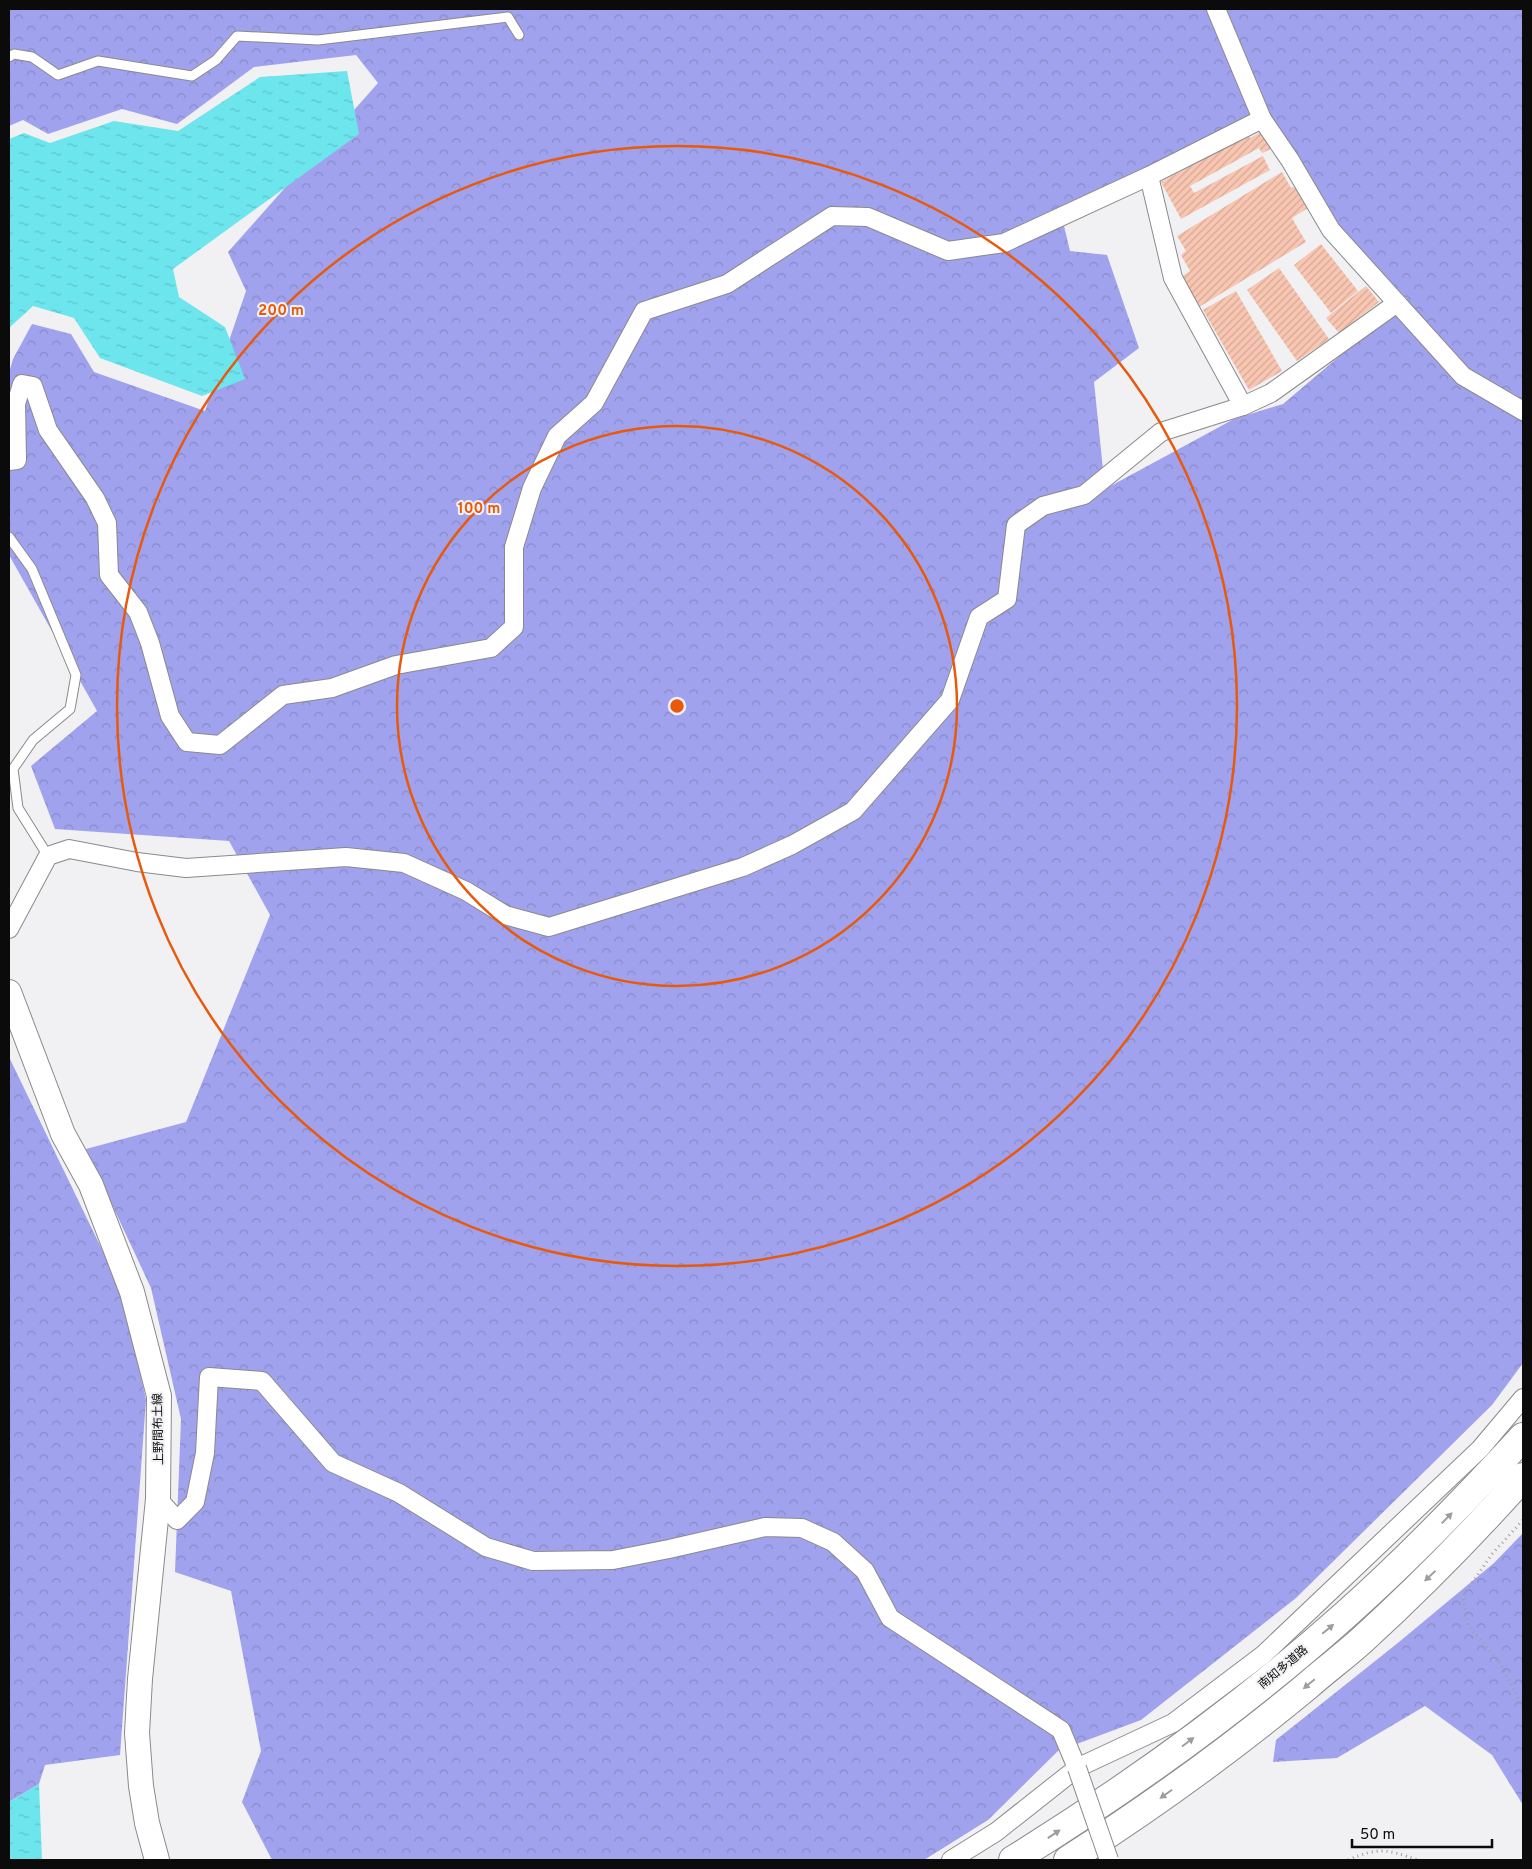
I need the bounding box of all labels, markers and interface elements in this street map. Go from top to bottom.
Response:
text: 200 m [258,302,304,321]
text: 100 m [458,500,500,519]
centre of rings [668,697,686,715]
street label: 上野間布土線 [150,1393,168,1465]
one-way arrow [1441,1512,1453,1524]
one-way arrow [1424,1570,1436,1582]
one-way arrow [1322,1624,1335,1635]
street label: 南知多道路 [1256,1642,1312,1693]
one-way arrow [1302,1679,1315,1690]
one-way arrow [1181,1737,1195,1747]
one-way arrow [1159,1789,1173,1799]
scale bar [1352,1816,1492,1848]
text: 50 m [1360,1826,1395,1845]
one-way arrow [1047,1829,1061,1839]

